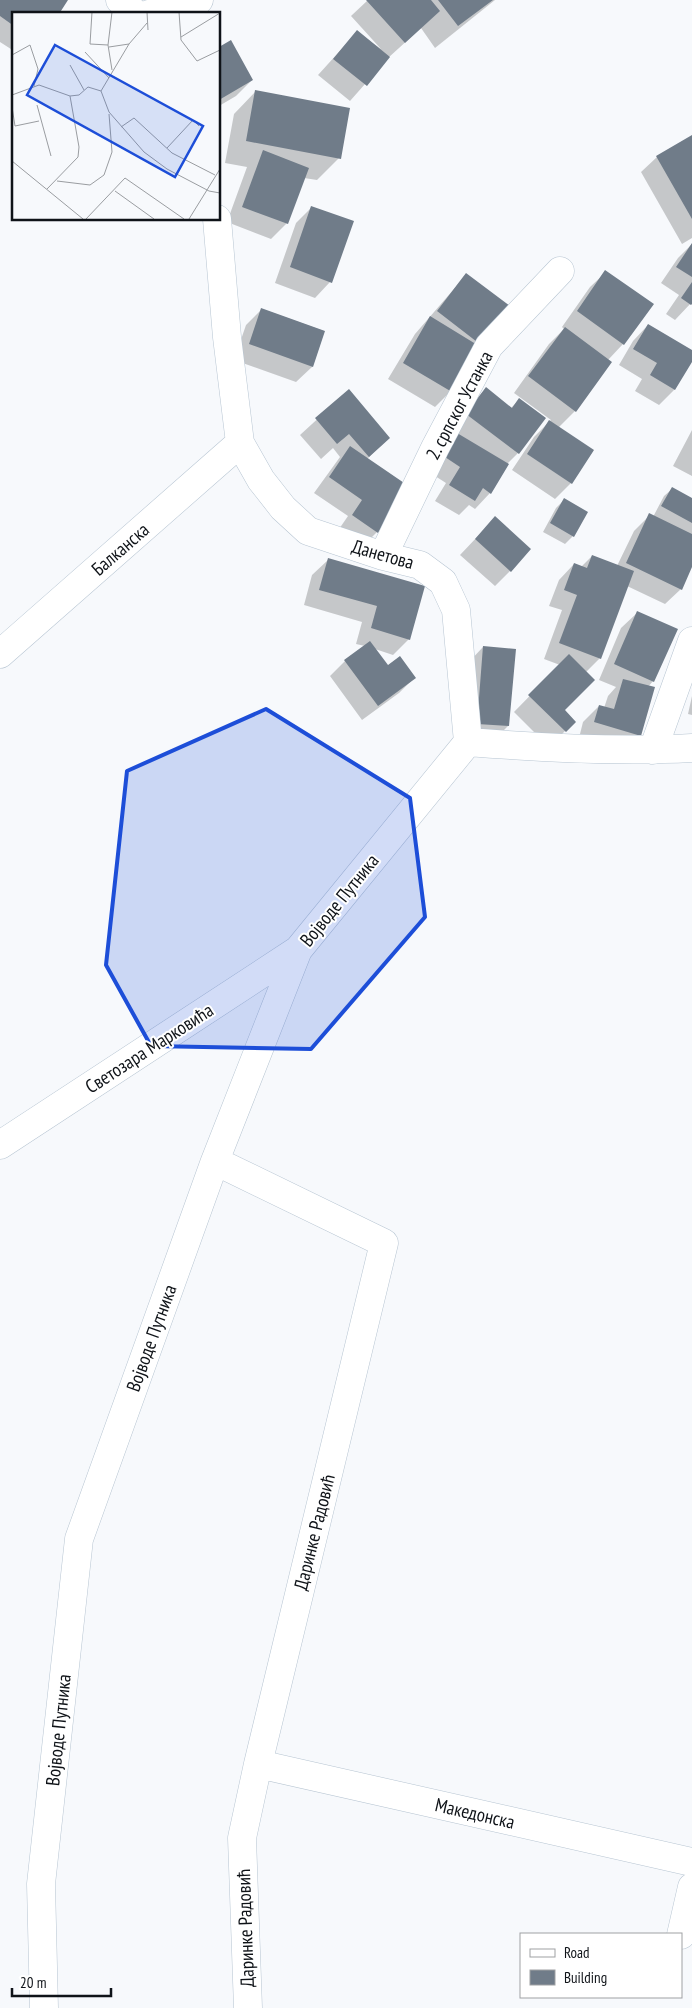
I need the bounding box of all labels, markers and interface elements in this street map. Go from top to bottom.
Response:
inset map [12,12,220,220]
street label: 2. српског Устанка [420,346,498,464]
street label: Балканска [86,517,154,581]
street label: Данетова [349,534,417,574]
street label: Војводе Путника [294,849,384,951]
street label: Светозара Марковића [80,998,218,1098]
street label: Војводе Путника [121,1281,181,1395]
street label: Даринке Радовић [288,1472,340,1592]
street label: Војводе Путника [40,1673,76,1787]
street label: Македонска [433,1792,517,1834]
street label: Даринке Радовић [231,1868,259,1988]
legend [520,1933,682,1998]
text: Road [564,1943,590,1962]
scale bar [12,1966,111,1998]
text: Building [564,1968,607,1987]
text: 20 m [20,1973,46,1992]

